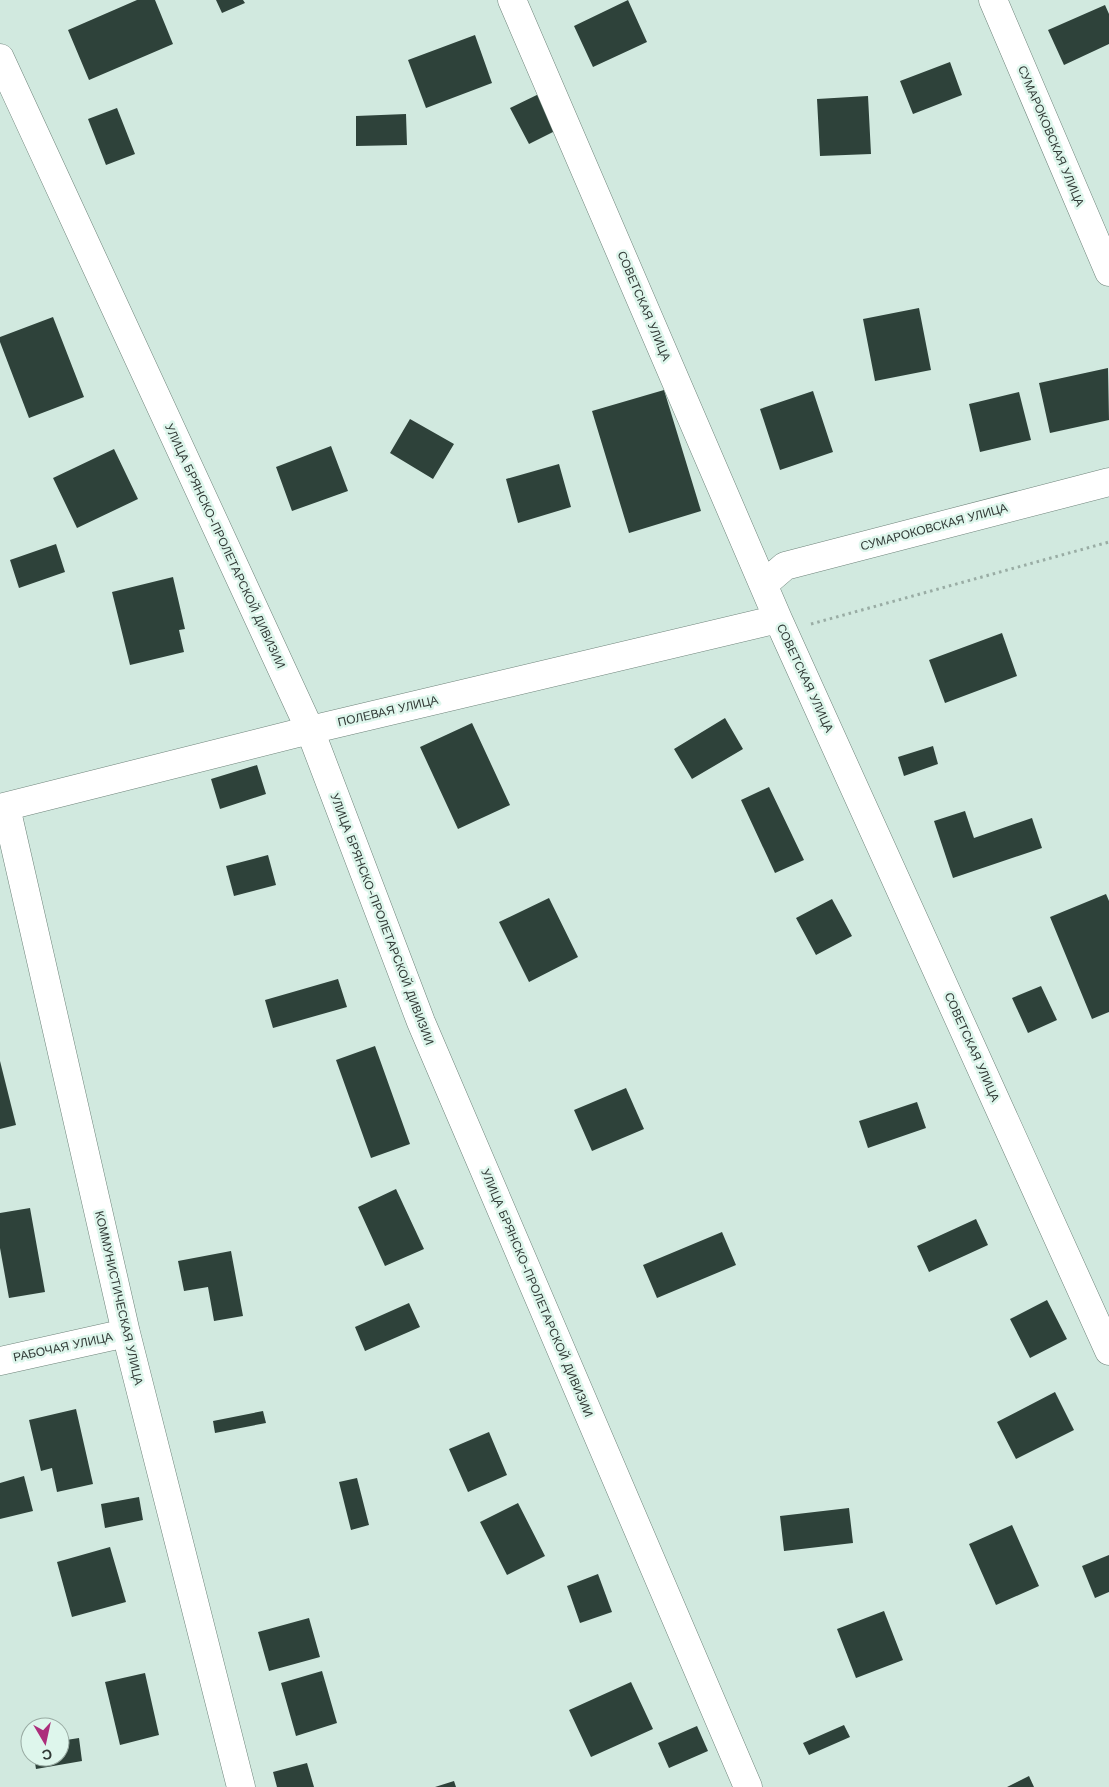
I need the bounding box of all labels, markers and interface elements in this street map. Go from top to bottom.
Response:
street label: СУМАРОКОВСКАЯ УЛИЦА [1015,63,1087,209]
street label: СОВЕТСКАЯ УЛИЦА [614,249,674,363]
street label: УЛИЦА БРЯНСКО-ПРОЛЕТАРСКОЙ ДИВИЗИИ [162,421,289,671]
street label: СУМАРОКОВСКАЯ УЛИЦА [859,501,1009,553]
street label: СОВЕТСКАЯ УЛИЦА [774,622,836,734]
street label: ПОЛЕВАЯ УЛИЦА [336,693,440,729]
street label: УЛИЦА БРЯНСКО-ПРОЛЕТАРСКОЙ ДИВИЗИИ [327,791,438,1047]
street label: СОВЕТСКАЯ УЛИЦА [942,990,1002,1104]
street label: УЛИЦА БРЯНСКО-ПРОЛЕТАРСКОЙ ДИВИЗИИ [478,1166,597,1419]
street label: КОММУНИСТИЧЕСКАЯ УЛИЦА [92,1210,146,1386]
street label: РАБОЧАЯ УЛИЦА [12,1330,114,1364]
north arrow [20,1717,70,1767]
text: С [41,1746,53,1764]

